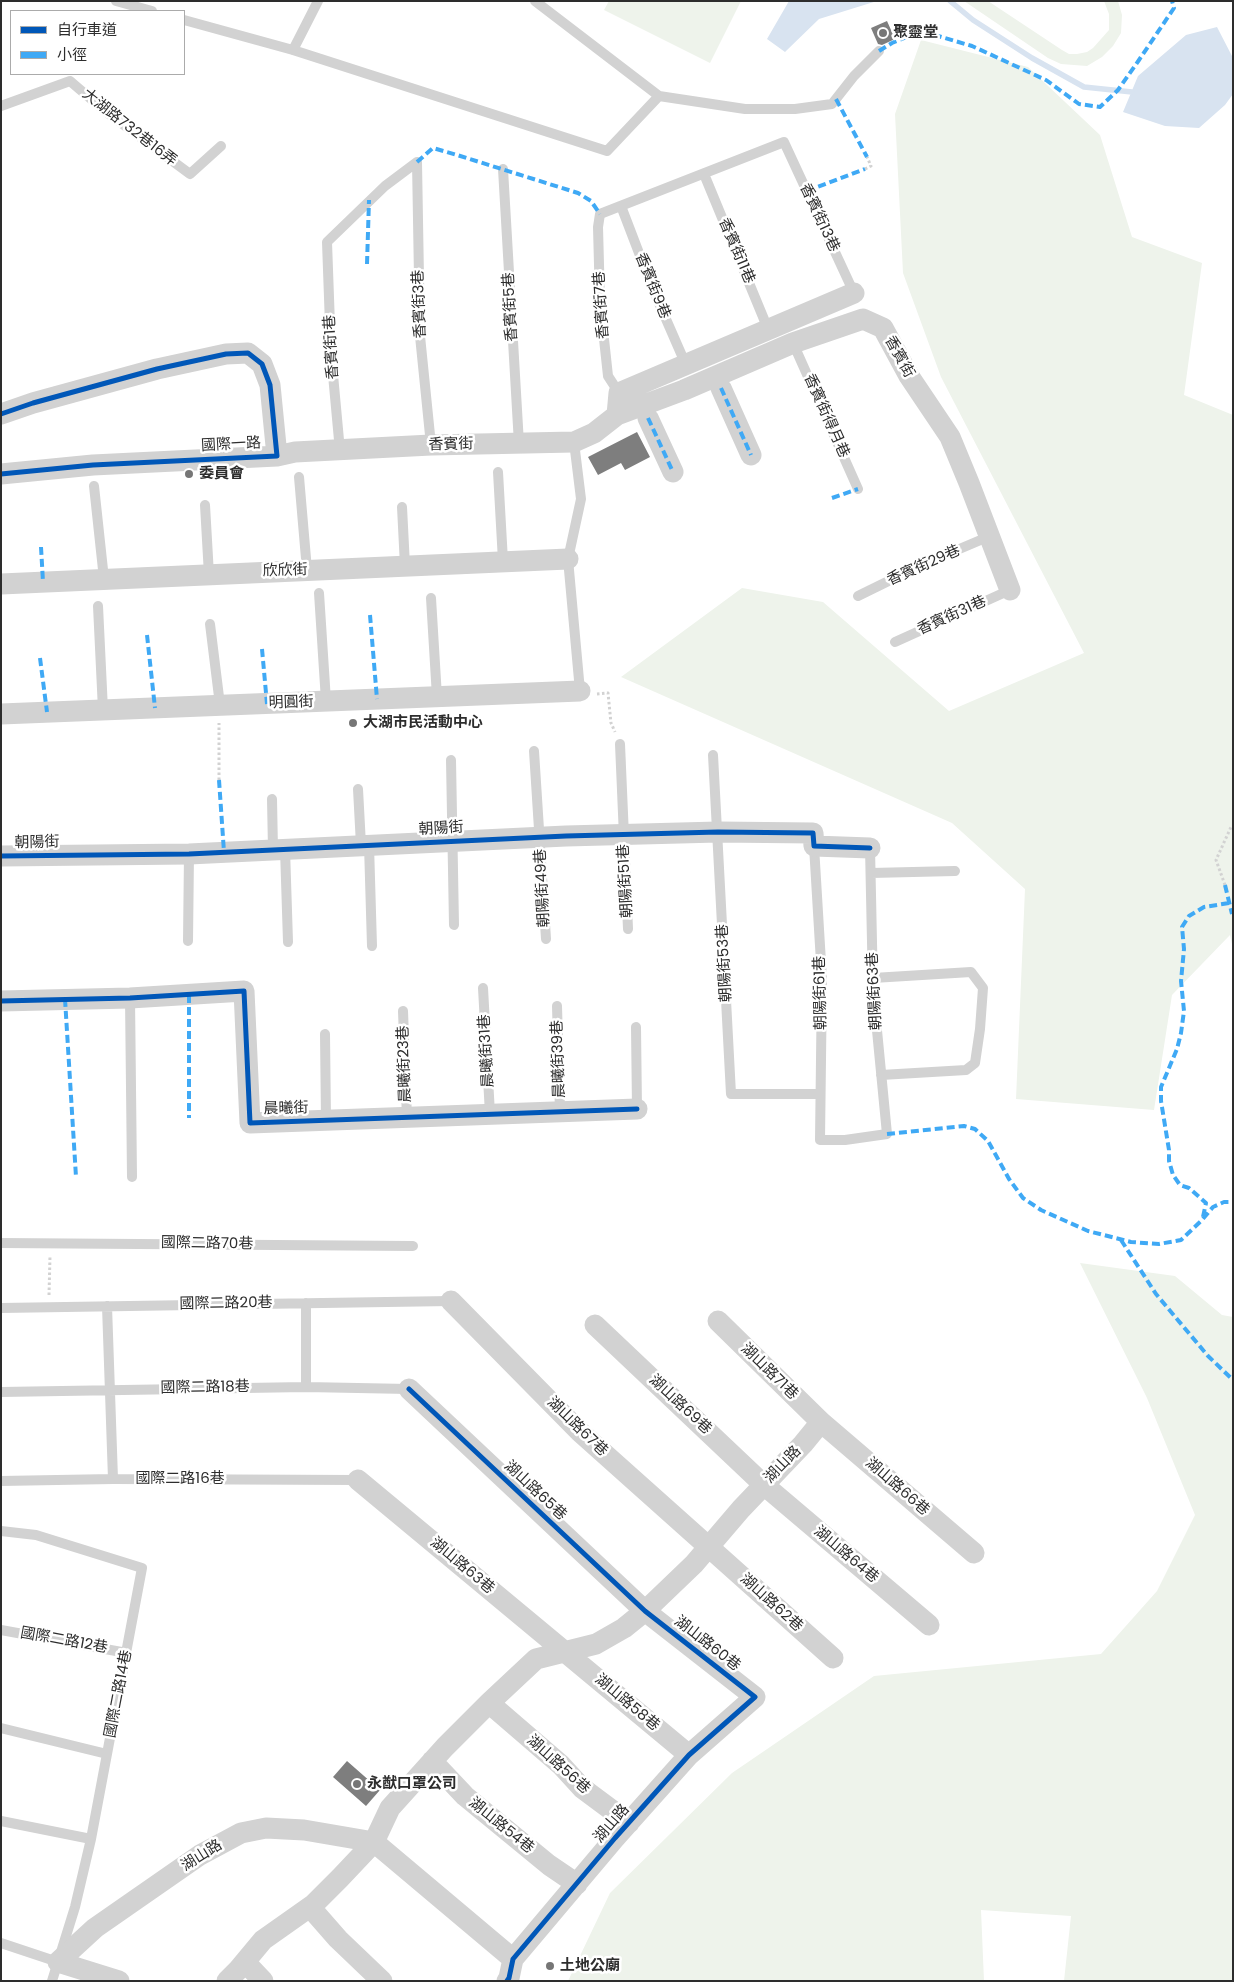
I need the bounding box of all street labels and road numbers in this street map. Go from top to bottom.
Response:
street label: 大湖路732巷16弄 [78,86,180,170]
street label: 香賓街13巷 [795,181,843,255]
street label: 香賓街11巷 [714,215,758,287]
street label: 香賓街9巷 [631,250,673,322]
street label: 香賓街3巷 [410,269,430,339]
street label: 香賓街7巷 [591,270,613,340]
street label: 香賓街5巷 [500,272,522,342]
street label: 香賓街1巷 [321,314,343,380]
street label: 香賓街 [880,333,918,381]
street label: 香賓街得月巷 [799,371,853,461]
street label: 國際一路 [201,434,261,456]
street label: 香賓街 [428,436,474,454]
street label: 香賓街29巷 [885,542,963,590]
street label: 欣欣街 [262,561,308,581]
street label: 香賓街31巷 [915,593,989,639]
street label: 明圓街 [268,693,314,713]
street label: 朝陽街 [418,819,464,839]
street label: 朝陽街 [14,834,60,852]
street label: 朝陽街51巷 [615,843,637,919]
street label: 朝陽街49巷 [532,848,554,928]
street label: 朝陽街53巷 [714,923,736,1003]
street label: 朝陽街63巷 [864,951,886,1031]
street label: 朝陽街61巷 [811,956,831,1030]
street label: 晨曦街31巷 [476,1014,498,1088]
street label: 晨曦街39巷 [549,1020,569,1098]
street label: 晨曦街23巷 [395,1025,415,1103]
street label: 晨曦街 [263,1100,309,1118]
street label: 國際二路70巷 [161,1234,253,1254]
street label: 國際二路20巷 [179,1294,273,1314]
street label: 湖山路71巷 [736,1340,802,1404]
street label: 湖山路69巷 [645,1371,715,1439]
street label: 國際二路18巷 [160,1378,250,1398]
street label: 湖山路67巷 [543,1394,611,1460]
street label: 湖山路 [761,1443,805,1487]
street label: 湖山路66巷 [861,1454,933,1520]
street label: 湖山路65巷 [500,1457,570,1525]
street label: 國際二路16巷 [135,1470,225,1488]
street label: 湖山路64巷 [810,1523,882,1587]
street label: 湖山路63巷 [426,1534,498,1598]
street label: 湖山路62巷 [736,1570,806,1636]
street label: 湖山路60巷 [670,1613,744,1675]
street label: 國際二路12巷 [19,1624,109,1658]
street label: 國際二路14巷 [102,1648,136,1740]
street label: 湖山路58巷 [591,1671,663,1735]
street label: 湖山路56巷 [523,1732,593,1798]
street label: 湖山路54巷 [465,1794,537,1858]
street label: 湖山路 [590,1801,634,1847]
street label: 湖山路 [178,1836,226,1876]

